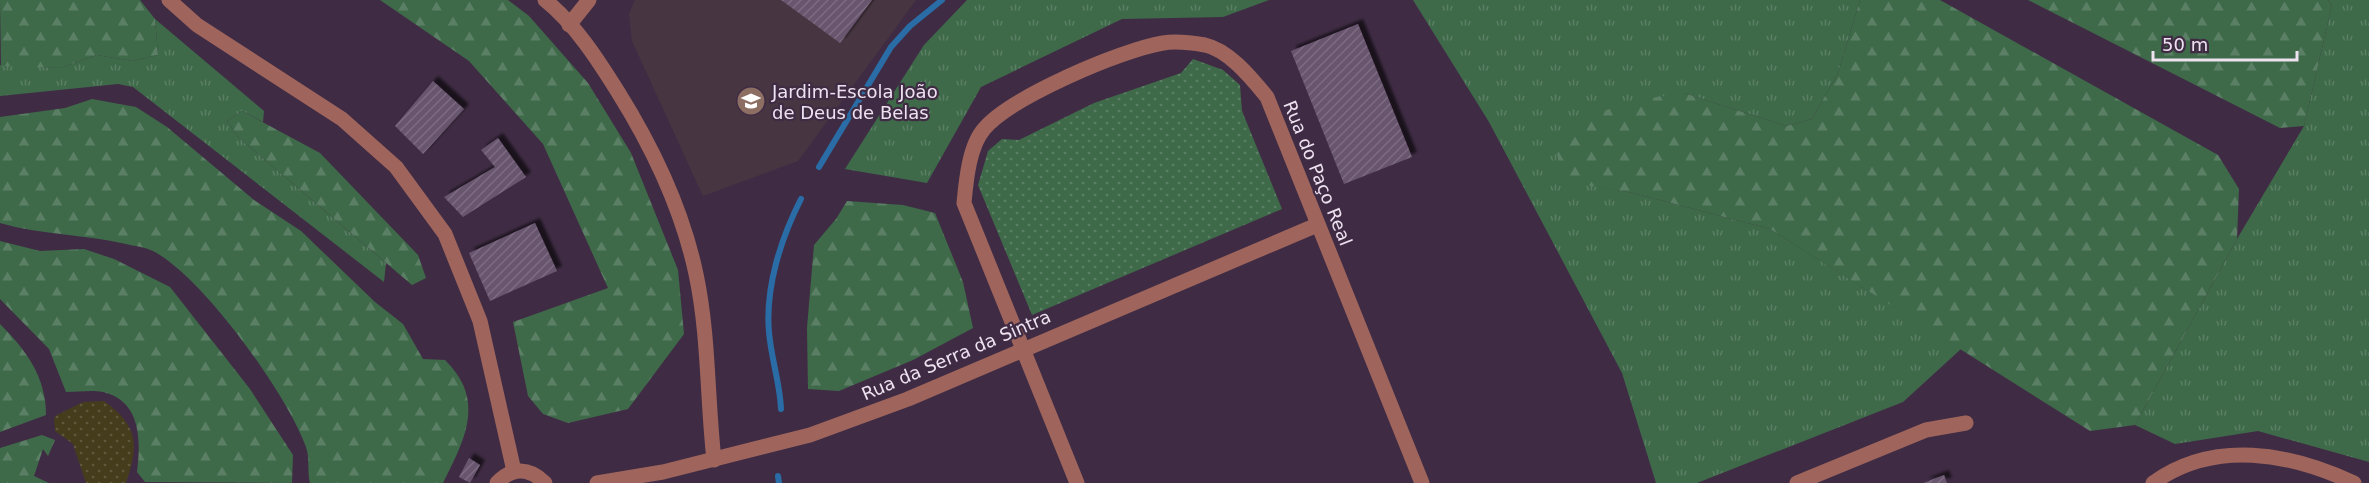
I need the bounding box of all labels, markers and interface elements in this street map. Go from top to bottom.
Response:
scale bar [2153,24,2297,62]
text: 50 m [2162,34,2208,55]
place label: Jardim-Escola João de Deus de Belas [771,81,938,123]
school or university icon: Jardim-Escola João de Deus de Belas [735,85,767,117]
street label: Rua do Paço Real [1279,97,1357,249]
street label: Rua da Serra da Sintra [858,306,1054,404]

